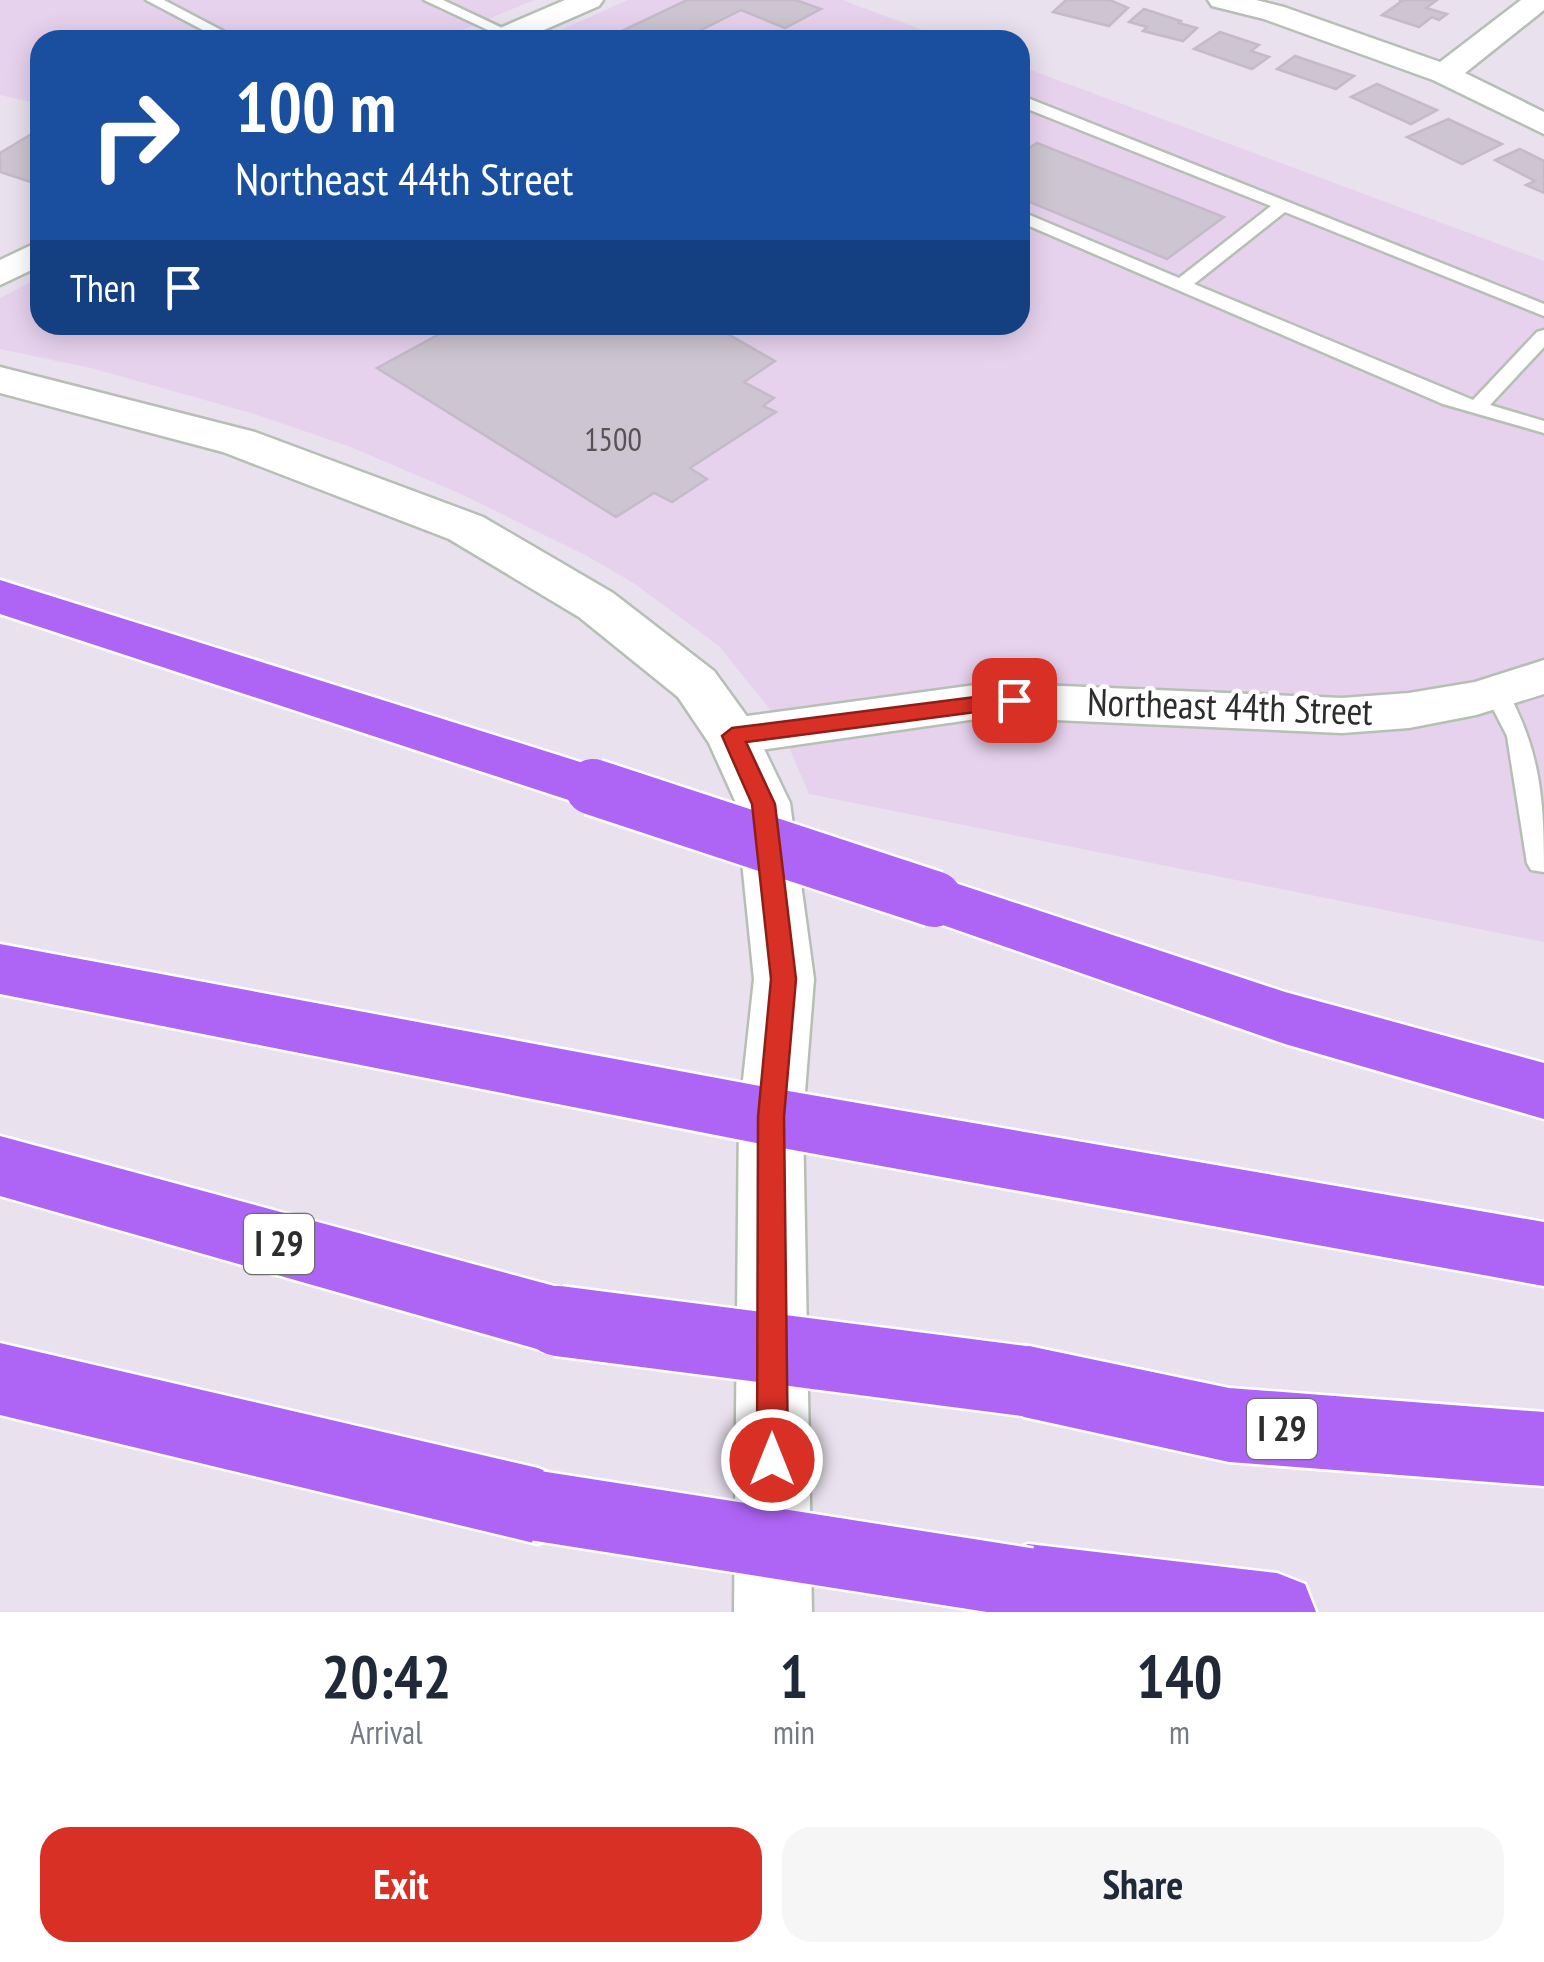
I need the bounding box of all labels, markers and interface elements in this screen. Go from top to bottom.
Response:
text: 100 m [235,61,396,151]
icon: right [70,70,200,200]
text: Northeast 44th Street [235,149,573,207]
icon: arrive [156,260,211,315]
text: Then [70,263,136,312]
house number: 1500 [584,418,642,460]
pin [972,658,1057,743]
icon: arrive [987,673,1042,728]
street label: Northeast 44th Street [1086,676,1374,735]
road number: I 29 [244,1214,314,1274]
road number: I 29 [1247,1399,1317,1459]
position arrow [720,1408,824,1512]
text: 20:42 [322,1637,451,1715]
text: 1 [780,1637,808,1715]
text: 140 [1136,1637,1222,1715]
text: Arrival [350,1711,423,1753]
text: min [773,1711,815,1753]
text: m [1169,1711,1190,1753]
button: Exit [40,1827,762,1942]
button: Share [782,1827,1504,1942]

